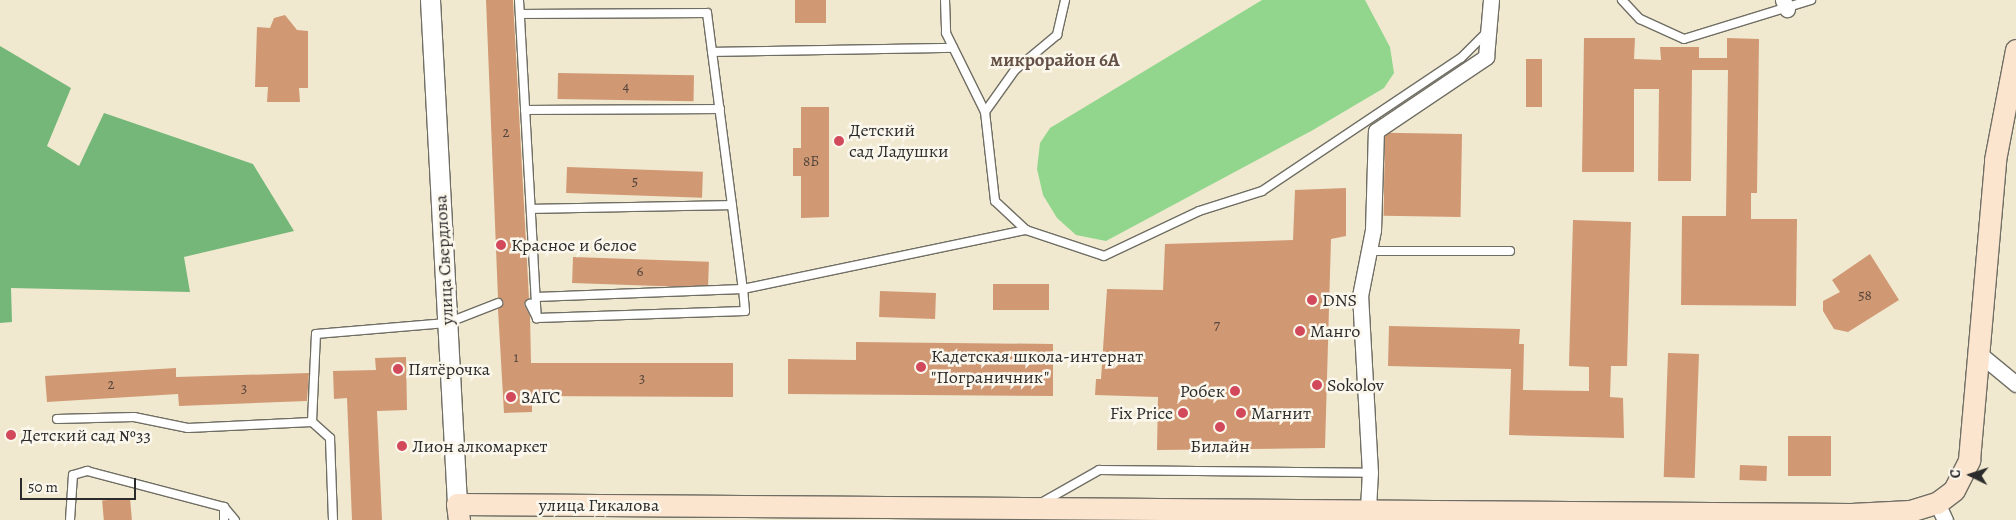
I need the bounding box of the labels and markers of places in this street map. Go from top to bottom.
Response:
place label: Детский сад Ладушки [849,120,949,162]
marker: Детский сад Ладушки [833,135,845,147]
place label: Красное и белое [511,234,637,256]
marker: Красное и белое [495,239,507,251]
place label: DNS [1322,289,1357,311]
marker: DNS [1306,294,1318,306]
place label: Манго [1310,320,1360,342]
marker: Манго [1294,325,1306,337]
place label: Кадетская школа-интернат "Пограничник" [931,346,1143,388]
place label: Пятёрочка [408,358,490,380]
marker: Кадетская школа-интернат "Пограничник" [915,361,927,373]
marker: Пятёрочка [392,363,404,375]
place label: Sokolov [1327,374,1384,396]
marker: Sokolov [1311,379,1323,391]
place label: Робек [1180,380,1225,402]
marker: Робек [1229,385,1241,397]
place label: ЗАГС [521,386,561,408]
marker: ЗАГС [505,391,517,403]
place label: Fix Price [1110,402,1173,424]
place label: Магнит [1251,402,1311,424]
marker: Fix Price [1177,407,1189,419]
marker: Магнит [1235,407,1247,419]
marker: Билайн [1214,421,1226,433]
place label: Детский сад №33 [21,424,151,446]
marker: Детский сад №33 [5,429,17,441]
place label: Лион алкомаркет [412,435,548,457]
place label: Билайн [1190,435,1250,457]
marker: Лион алкомаркет [396,440,408,452]

